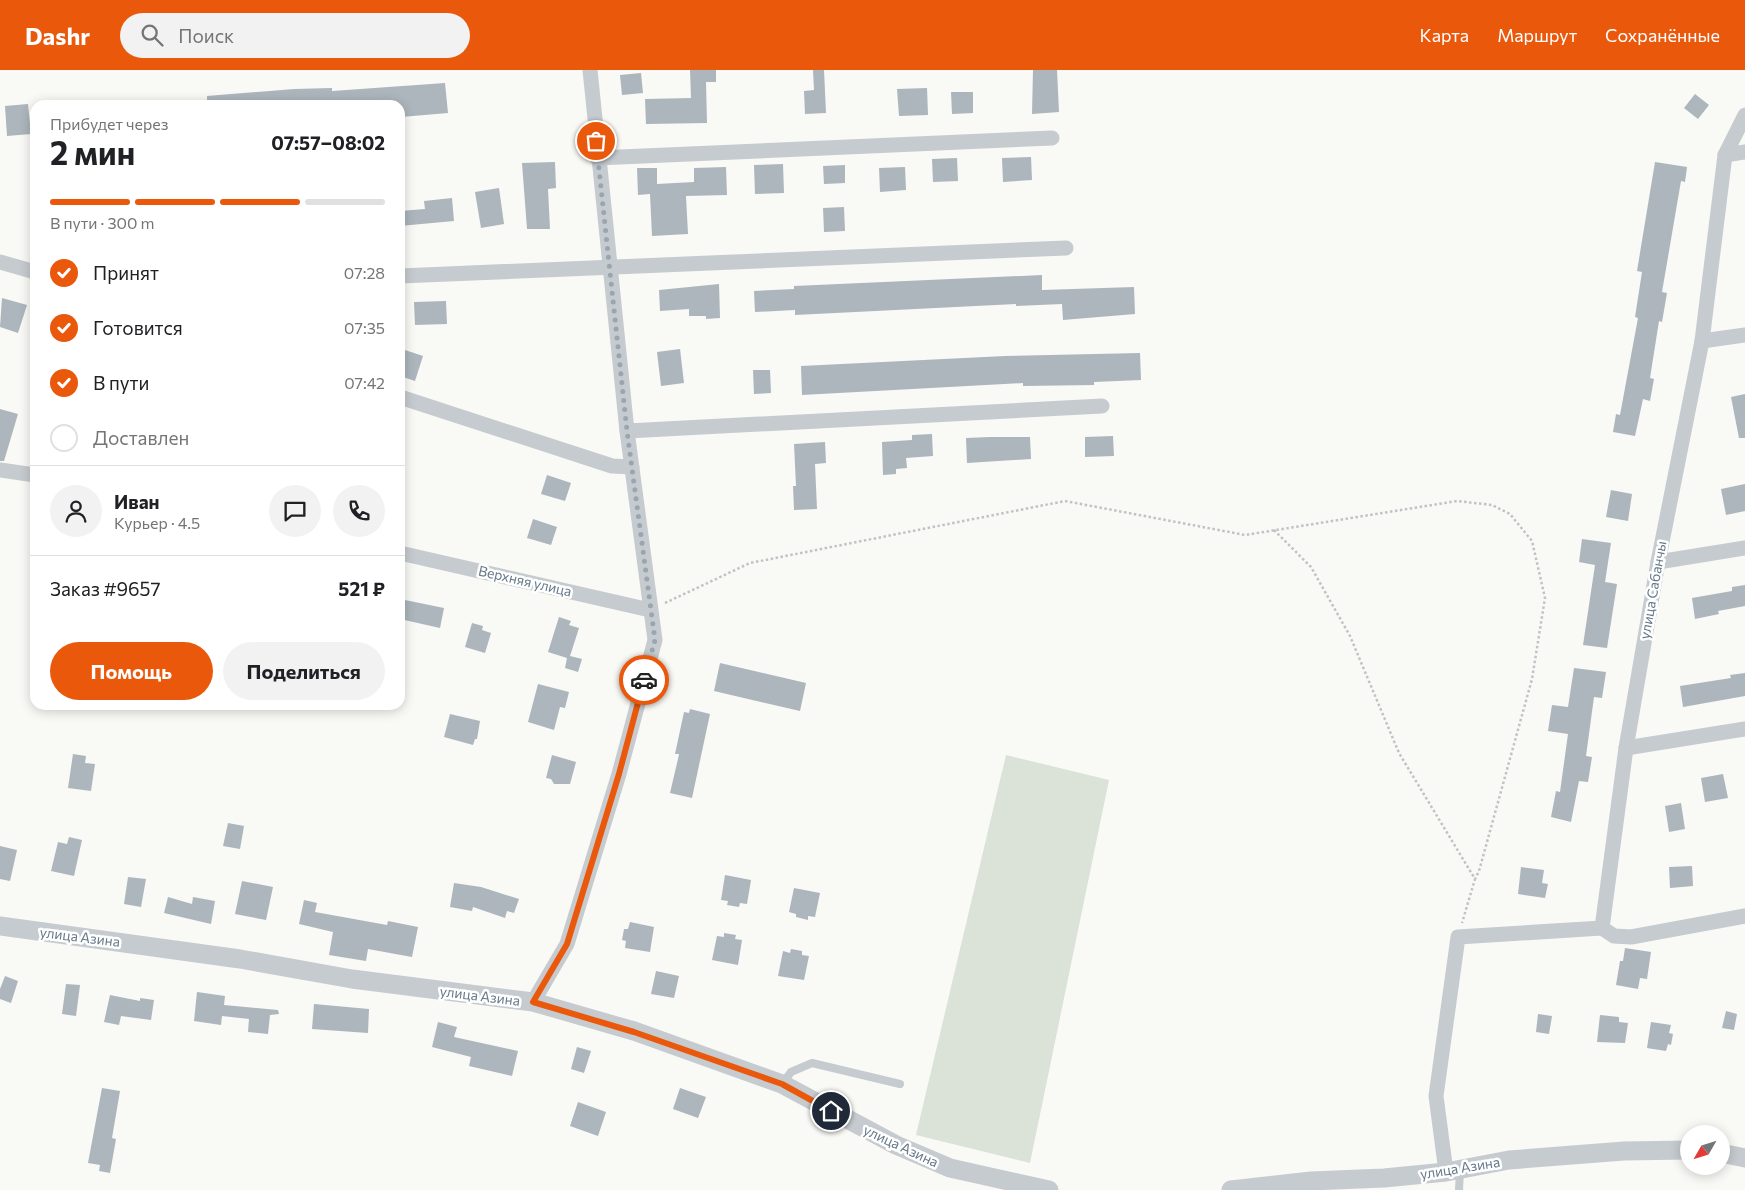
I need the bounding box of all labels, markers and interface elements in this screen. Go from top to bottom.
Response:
search box [120,13,470,58]
text: Dashr [25,21,90,50]
icon: search [138,21,166,49]
text: Поиск [178,24,234,47]
text: Карта [1420,24,1469,46]
text: Маршрут [1497,24,1577,46]
text: Сохранённые [1605,24,1720,46]
text: Прибудет через [50,114,169,133]
pin [575,120,617,162]
icon: bag [582,127,610,155]
text: 07:57–08:02 [271,131,385,154]
text: 2 мин [50,132,135,172]
text: В пути · 300 m [50,213,154,232]
icon: check [50,259,78,287]
text: Принят [93,261,159,284]
text: 07:28 [344,263,385,282]
icon: check [50,314,78,342]
text: Готовится [93,316,183,339]
text: 07:35 [344,318,385,337]
icon: check [50,369,78,397]
text: В пути [93,371,149,394]
text: 07:42 [344,373,385,392]
text: Доставлен [93,426,189,449]
button: person [50,485,102,537]
button: chat [269,485,321,537]
button: phone [333,485,385,537]
text: Иван [114,490,160,513]
text: Курьер · 4.5 [114,513,200,532]
street label: улица Сабанчы [1636,540,1669,640]
street label: Верхняя улица [477,561,574,600]
text: Заказ #9657 [50,577,161,600]
text: 521 ₽ [338,577,385,600]
button: Помощь [50,642,213,700]
button: Поделиться [223,642,385,700]
courier [619,655,669,705]
icon: car [630,666,658,694]
street label: улица Азина [39,923,121,950]
street label: улица Азина [439,982,521,1009]
pin [810,1090,852,1132]
icon: home [817,1097,845,1125]
street label: улица Азина [861,1121,941,1170]
north arrow [1680,1125,1730,1175]
map controls [1680,1125,1730,1175]
street label: улица Азина [1419,1153,1501,1182]

